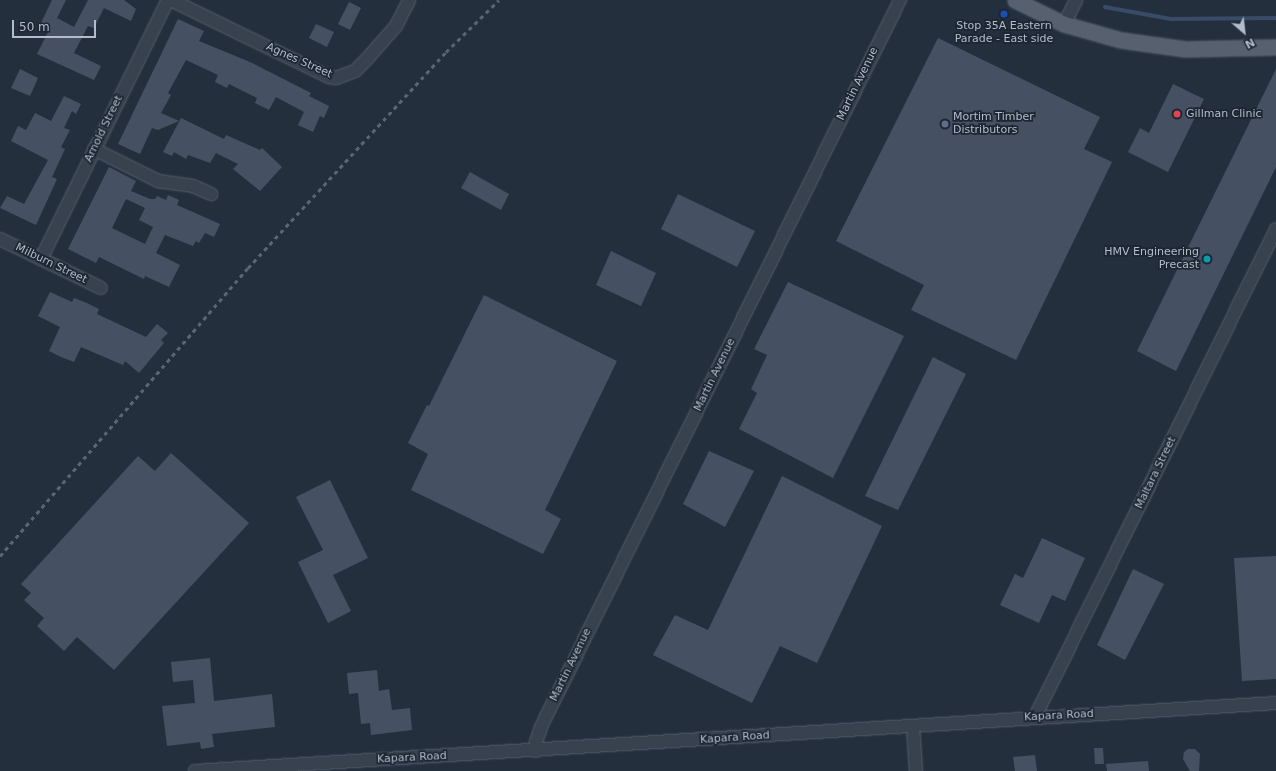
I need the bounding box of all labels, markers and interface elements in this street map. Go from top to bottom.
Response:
marker: Stop 35A Eastern Parade - East side [999,9,1009,19]
scale bar [14,12,98,38]
north arrow [1224,12,1264,52]
text: 50 m [19,20,50,34]
place label: Stop 35A Eastern Parade - East side [955,20,1053,46]
text: N [1243,35,1257,51]
street label: Agnes Street [264,41,334,81]
street label: Martin Avenue [835,45,881,123]
street label: Arnold Street [82,94,126,164]
place label: Gillman Clinic [1186,107,1261,121]
marker: Gillman Clinic [1171,108,1183,120]
place label: Mortim Timber Distributors [953,111,1034,137]
marker: Mortim Timber Distributors [940,119,950,129]
street label: Milburn Street [13,241,89,287]
place label: HMV Engineering Precast [1104,246,1199,272]
marker: HMV Engineering Precast [1202,254,1212,264]
street label: Martin Avenue [692,336,738,414]
street label: Maltara Street [1133,435,1179,511]
street label: Martin Avenue [548,626,594,704]
street label: Kapara Road [1024,708,1094,724]
street label: Kapara Road [700,729,770,747]
street label: Kapara Road [377,750,447,766]

